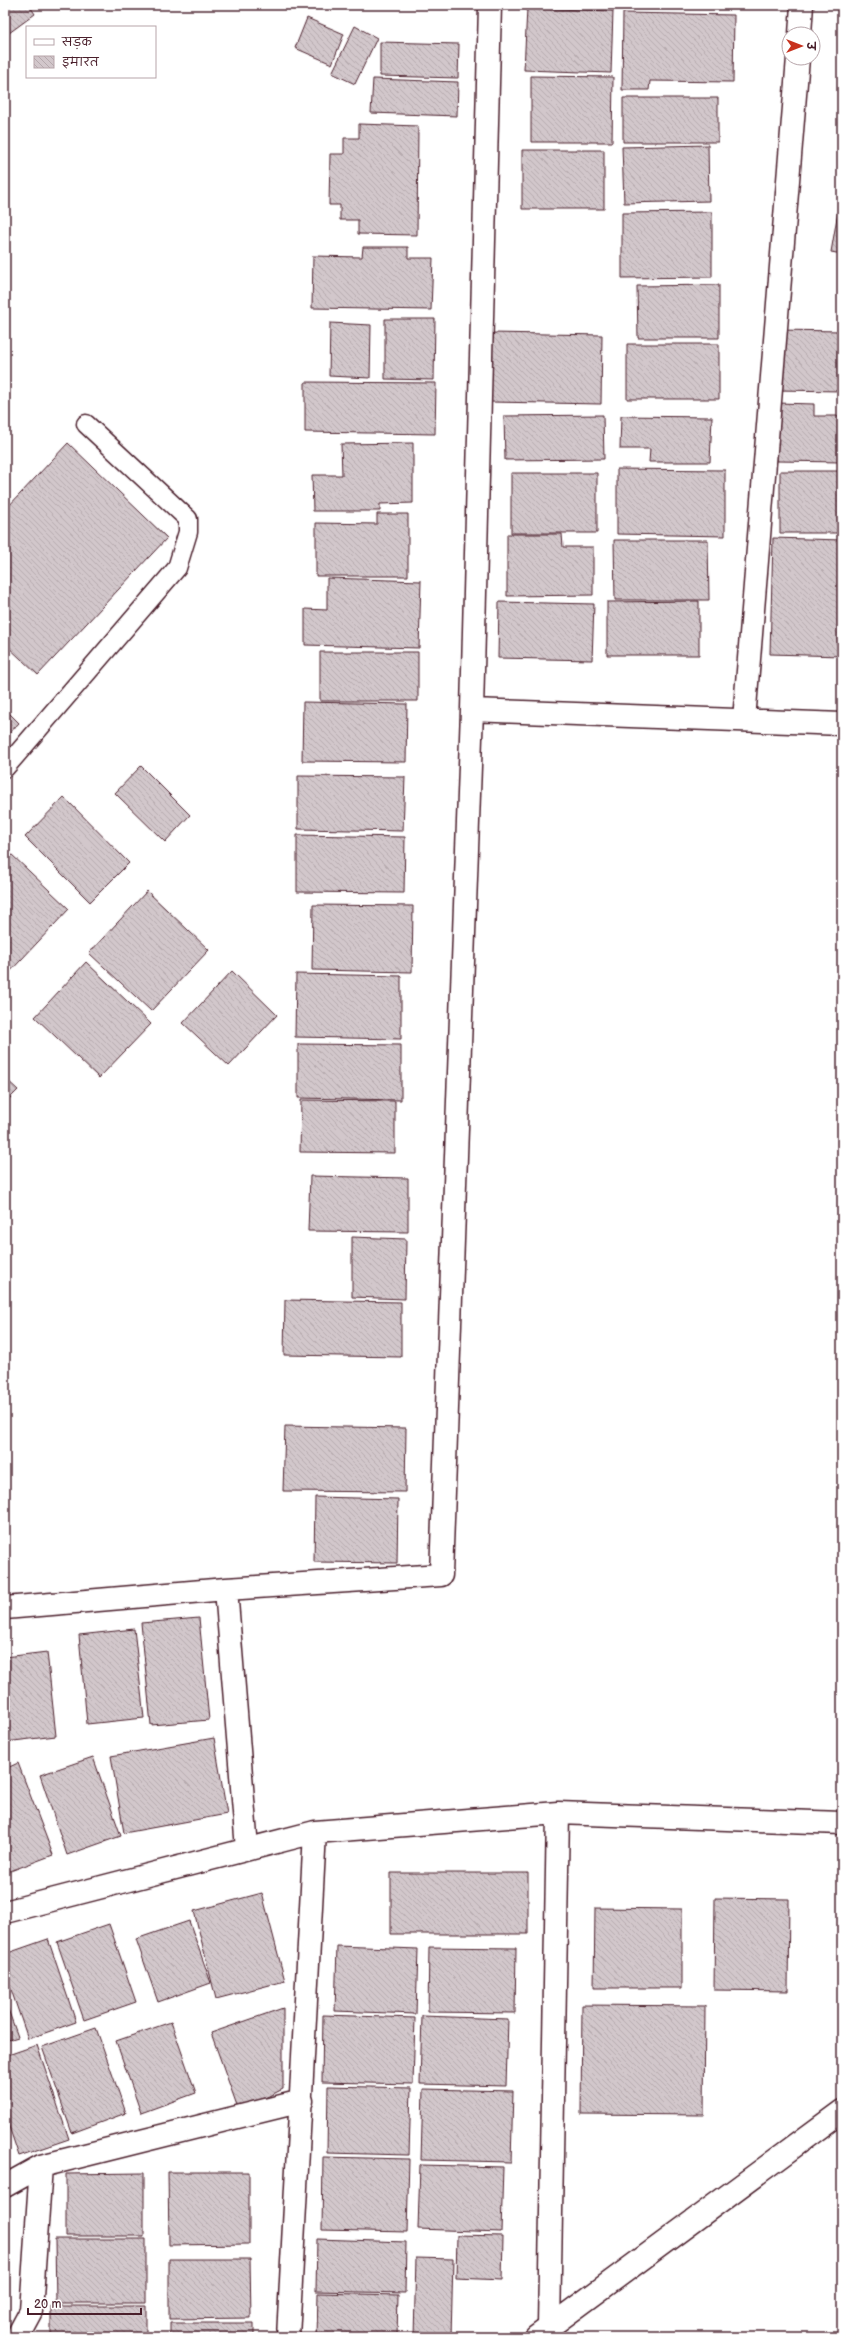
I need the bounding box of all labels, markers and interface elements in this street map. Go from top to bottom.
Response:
legend [26,26,156,78]
north arrow [781,26,821,66]
text: सड़क [61,35,93,50]
text: उ [804,41,817,51]
text: इमारत [62,55,100,70]
scale bar [28,2290,141,2316]
text: 20 m [34,2297,61,2312]

